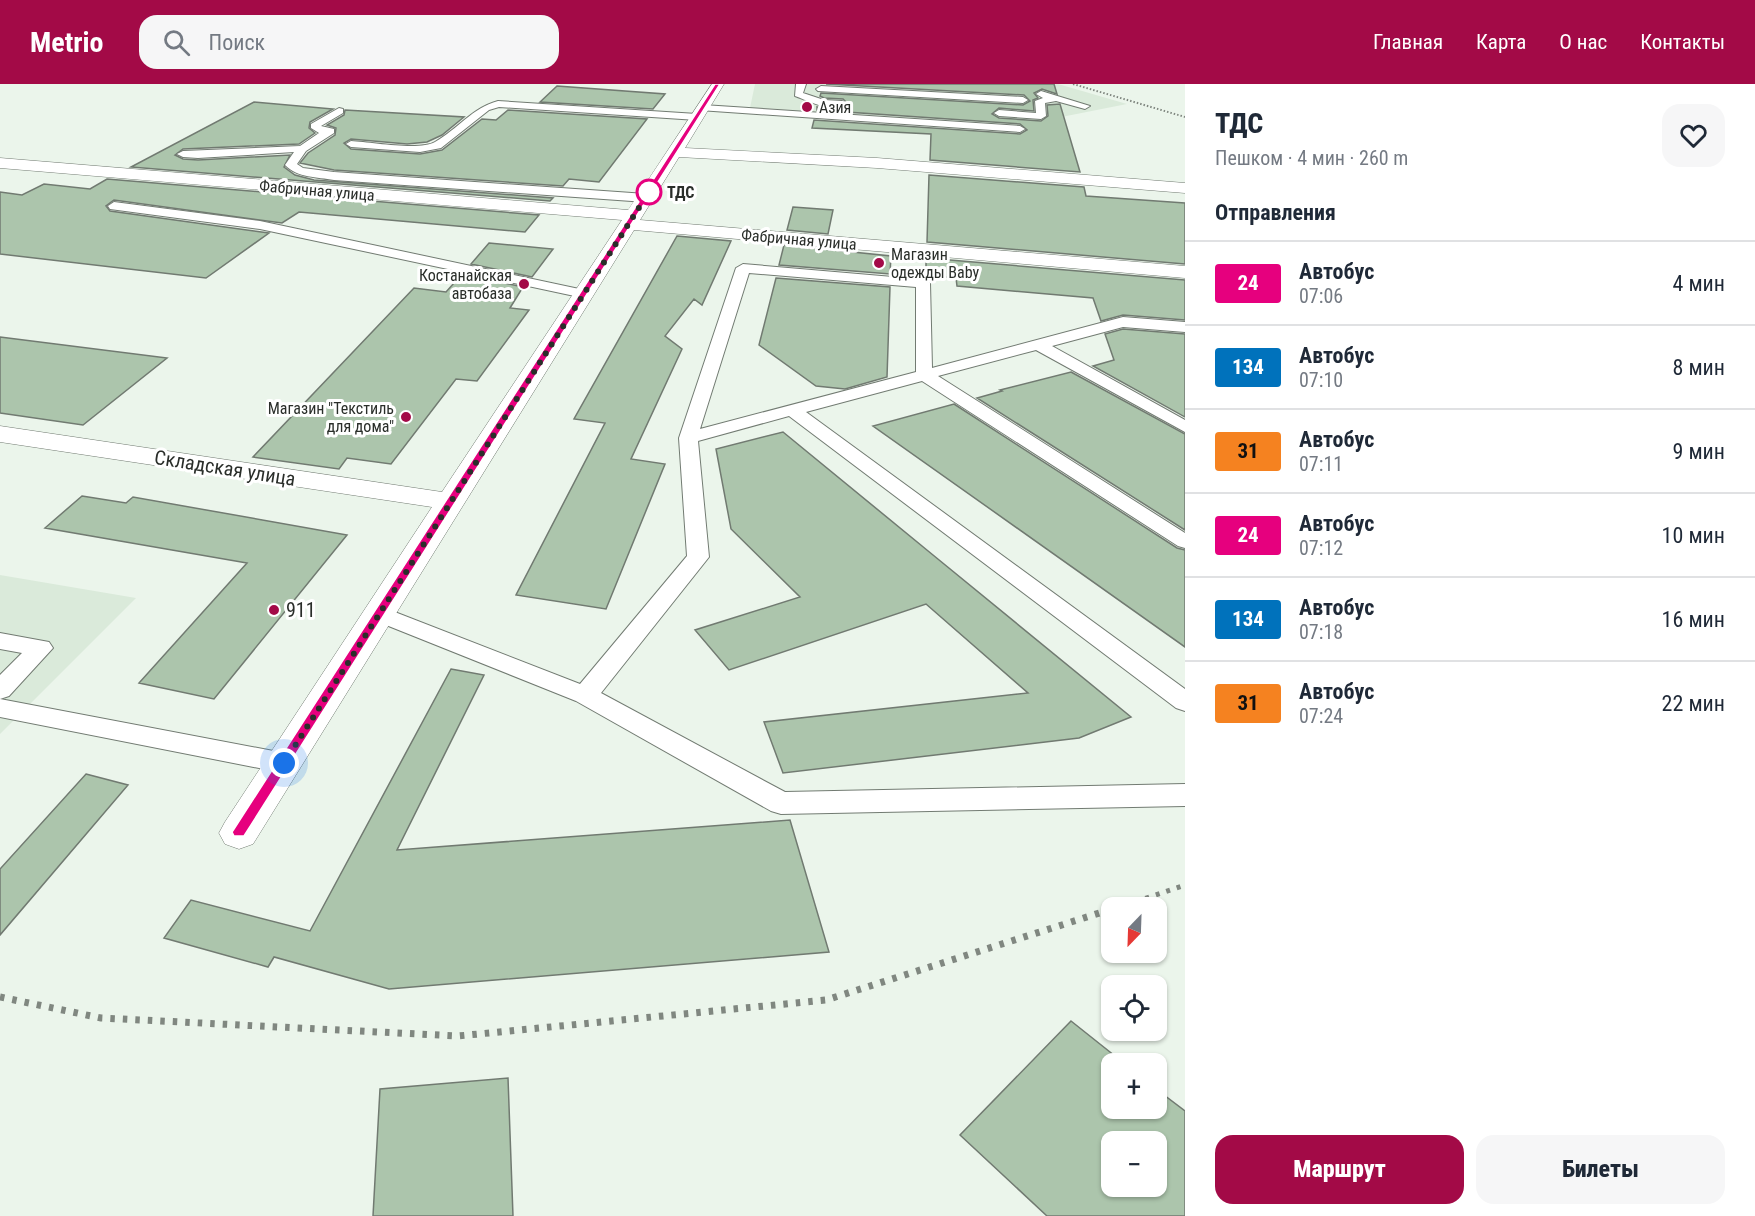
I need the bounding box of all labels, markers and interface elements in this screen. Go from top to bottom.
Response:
search box [139,15,559,69]
text: Metrio [30,26,103,59]
icon: search [160,26,193,59]
text: Поиск [208,30,265,55]
text: Главная [1373,30,1443,54]
text: Карта [1476,30,1526,54]
text: О нас [1559,30,1607,54]
text: Контакты [1640,30,1725,54]
place label: Азия [819,98,851,117]
marker: Азия [800,100,814,114]
button: heart [1662,104,1725,167]
text: ТДС [1215,107,1263,140]
text: Пешком · 4 мин · 260 m [1215,146,1408,170]
street label: Фабричная улица [258,176,375,205]
marker: ТДС [636,179,662,205]
place label: ТДС [667,183,694,202]
text: Отправления [1215,200,1336,225]
street label: Фабричная улица [740,225,857,254]
place label: Магазин одежды Baby [891,245,979,282]
marker: Магазин одежды Baby [872,256,886,270]
text: Автобус [1299,259,1374,284]
place label: Костанайская автобаза [419,266,512,303]
text: 24 [1237,271,1259,295]
text: 4 мин [1672,271,1725,296]
marker: Костанайская автобаза [517,277,531,291]
text: 07:06 [1299,284,1343,308]
text: Автобус [1299,343,1374,368]
text: 134 [1232,355,1264,379]
text: 8 мин [1672,355,1725,380]
text: 07:10 [1299,368,1343,392]
place label: Магазин "Текстиль для дома" [268,399,394,436]
marker: Магазин "Текстиль для дома" [399,410,413,424]
text: Автобус [1299,427,1374,452]
text: 31 [1237,439,1259,463]
text: 9 мин [1672,439,1725,464]
street label: Складская улица [153,445,297,491]
text: 07:11 [1299,452,1343,476]
text: Автобус [1299,511,1374,536]
text: 24 [1237,523,1259,547]
text: 10 мин [1662,523,1725,548]
text: 07:12 [1299,536,1343,560]
text: Автобус [1299,595,1374,620]
place label: 911 [286,598,316,622]
marker: 911 [267,603,281,617]
text: 134 [1232,607,1264,631]
text: 16 мин [1662,607,1725,632]
text: 07:18 [1299,620,1343,644]
text: Автобус [1299,679,1374,704]
text: 31 [1237,691,1259,715]
text: 22 мин [1662,691,1725,716]
text: 07:24 [1299,704,1343,728]
your location [269,748,299,778]
north arrow [1101,897,1167,963]
map controls [1101,897,1167,1197]
button: locate [1101,975,1167,1041]
button: + [1101,1053,1167,1119]
button: − [1101,1131,1167,1197]
button: Маршрут [1215,1135,1464,1204]
button: Билеты [1476,1135,1725,1204]

